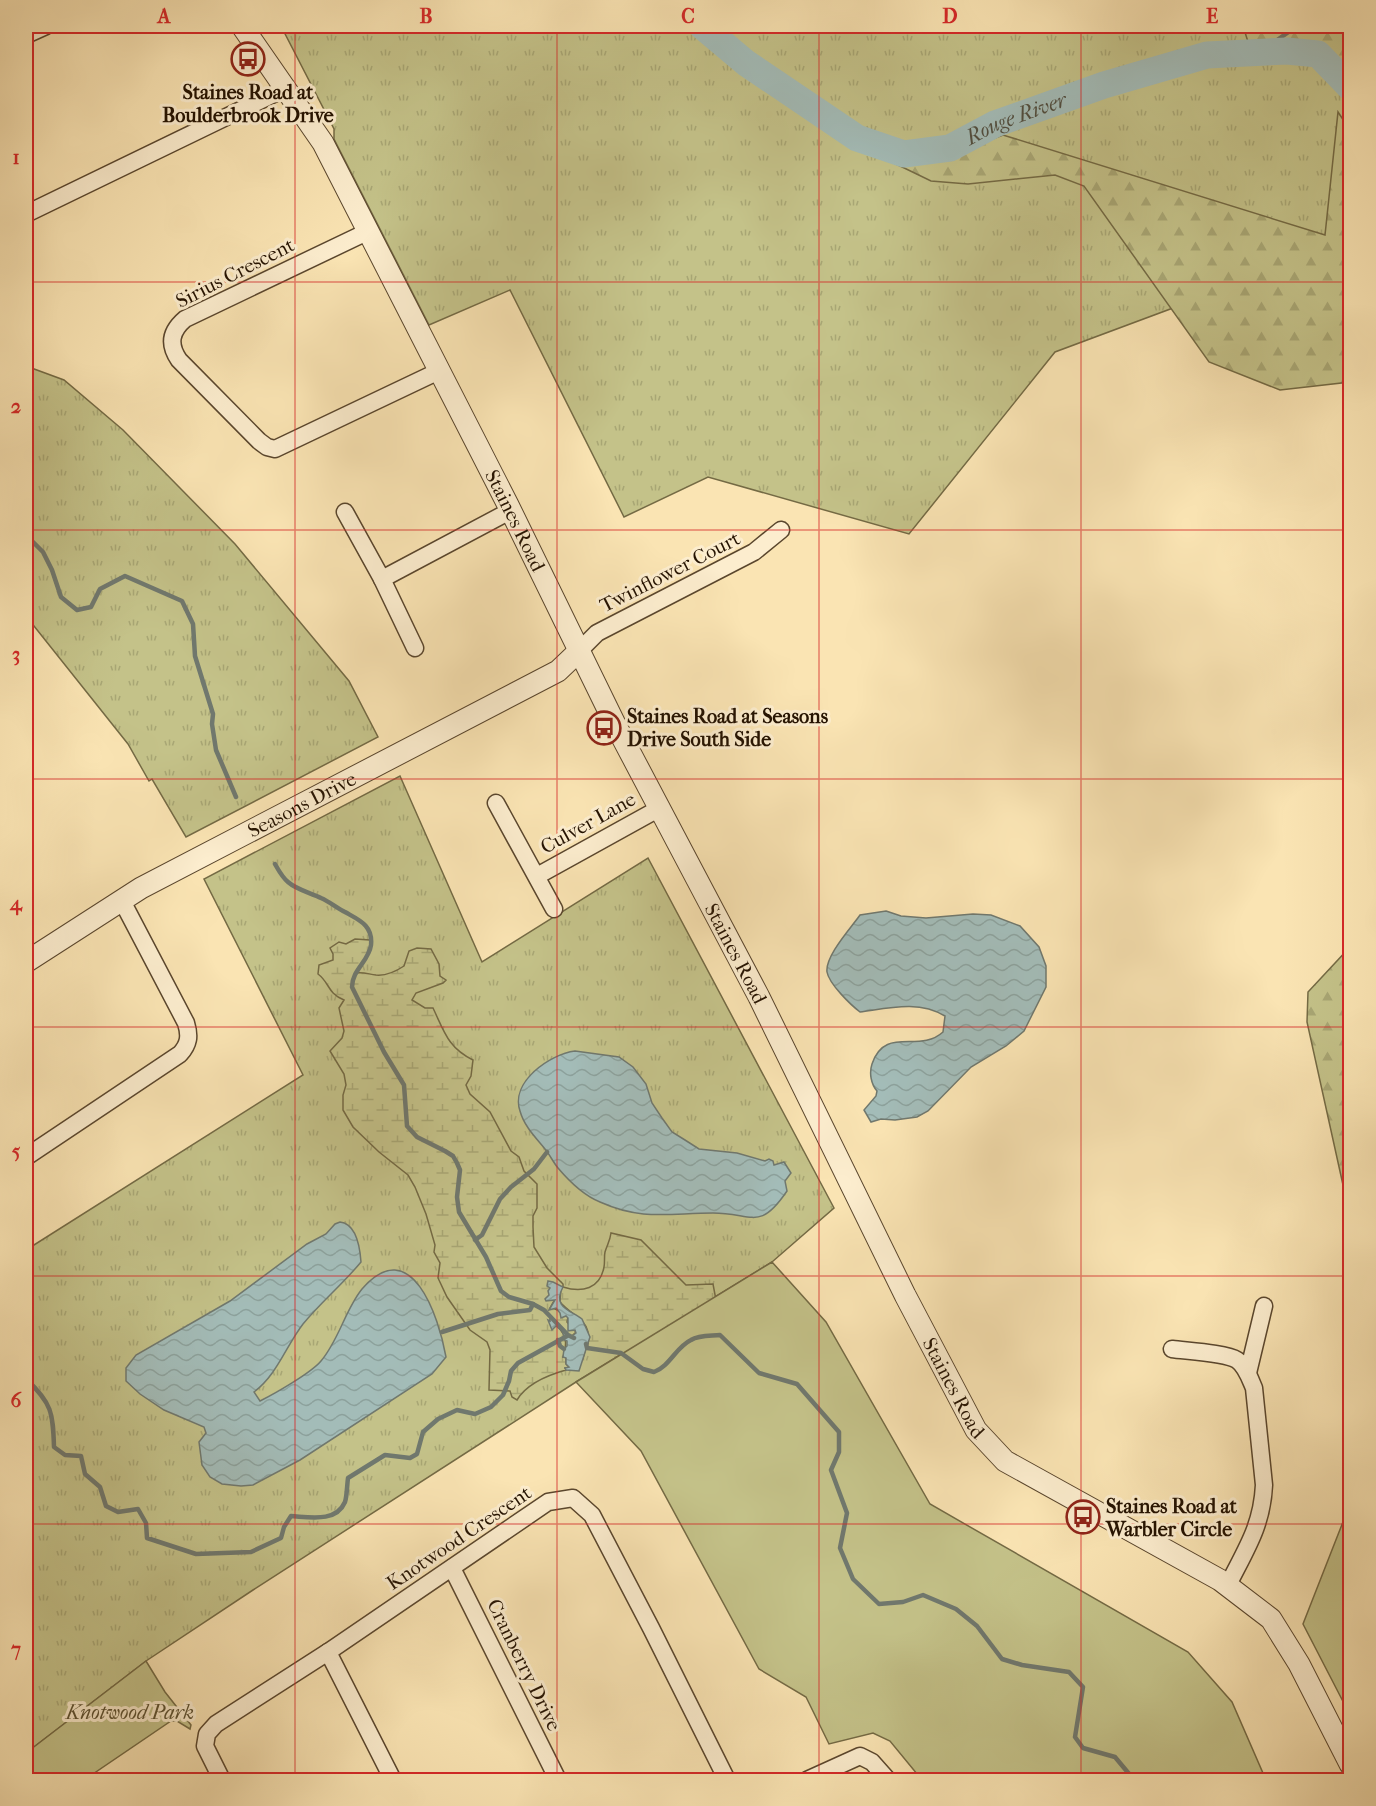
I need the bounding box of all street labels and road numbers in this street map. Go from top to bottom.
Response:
street label: Sirius Crescent [172,233,298,313]
street label: Staines Road [480,466,551,576]
street label: Twinflower Court [596,527,744,617]
street label: Seasons Drive [244,767,360,842]
street label: Culver Lane [536,787,640,859]
street label: Staines Road [700,899,772,1008]
street label: Staines Road [918,1334,990,1444]
street label: Knotwood Crescent [382,1481,536,1595]
street label: Cranberry Drive [482,1595,566,1735]

